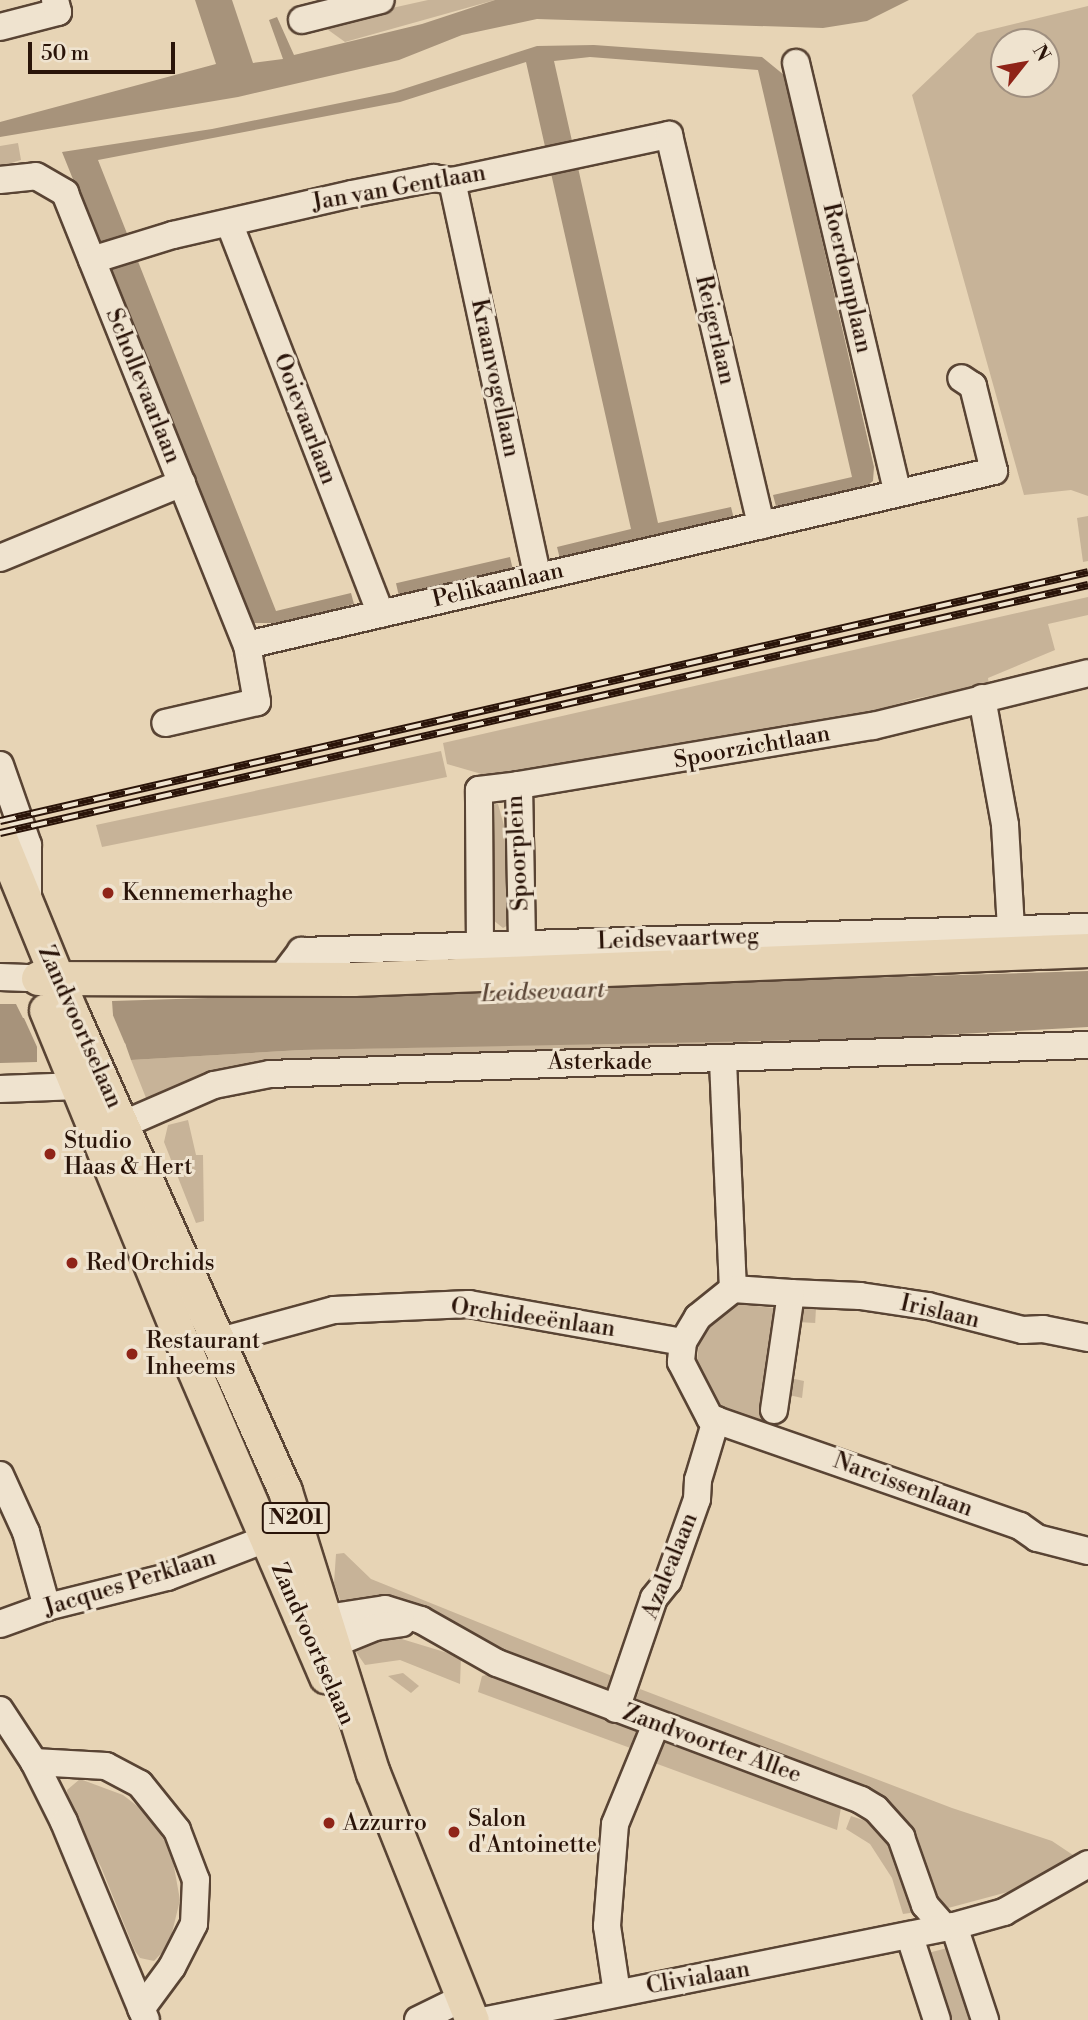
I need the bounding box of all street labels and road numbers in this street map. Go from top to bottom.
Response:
street label: Jan van Gentlaan [310,159,488,217]
street label: Roerdomplaan [816,200,878,356]
street label: Reigerlaan [689,273,741,387]
street label: Kraanvogellaan [465,296,525,460]
street label: Schollevaarlaan [99,305,187,467]
street label: Ooievaarlaan [267,350,343,488]
street label: Pelikaanlaan [430,557,566,613]
street label: Spoorzichtlaan [672,720,832,774]
street label: Spoorplein [501,794,535,912]
street label: Leidsevaartweg [597,922,759,956]
street label: Zandvoortselaan [32,942,128,1112]
street label: Asterkade [548,1048,652,1076]
street label: Irislaan [898,1289,982,1335]
street label: Orchideeënlaan [449,1293,617,1343]
street label: Narcissenlaan [829,1447,977,1523]
road number: N201 [261,1500,331,1536]
street label: Azalealaan [636,1509,704,1623]
street label: Jacques Perklaan [41,1544,219,1622]
street label: Zandvoortselaan [265,1559,361,1729]
street label: Zandvoorter Allee [619,1699,805,1789]
street label: Clivialaan [644,1955,752,2001]

